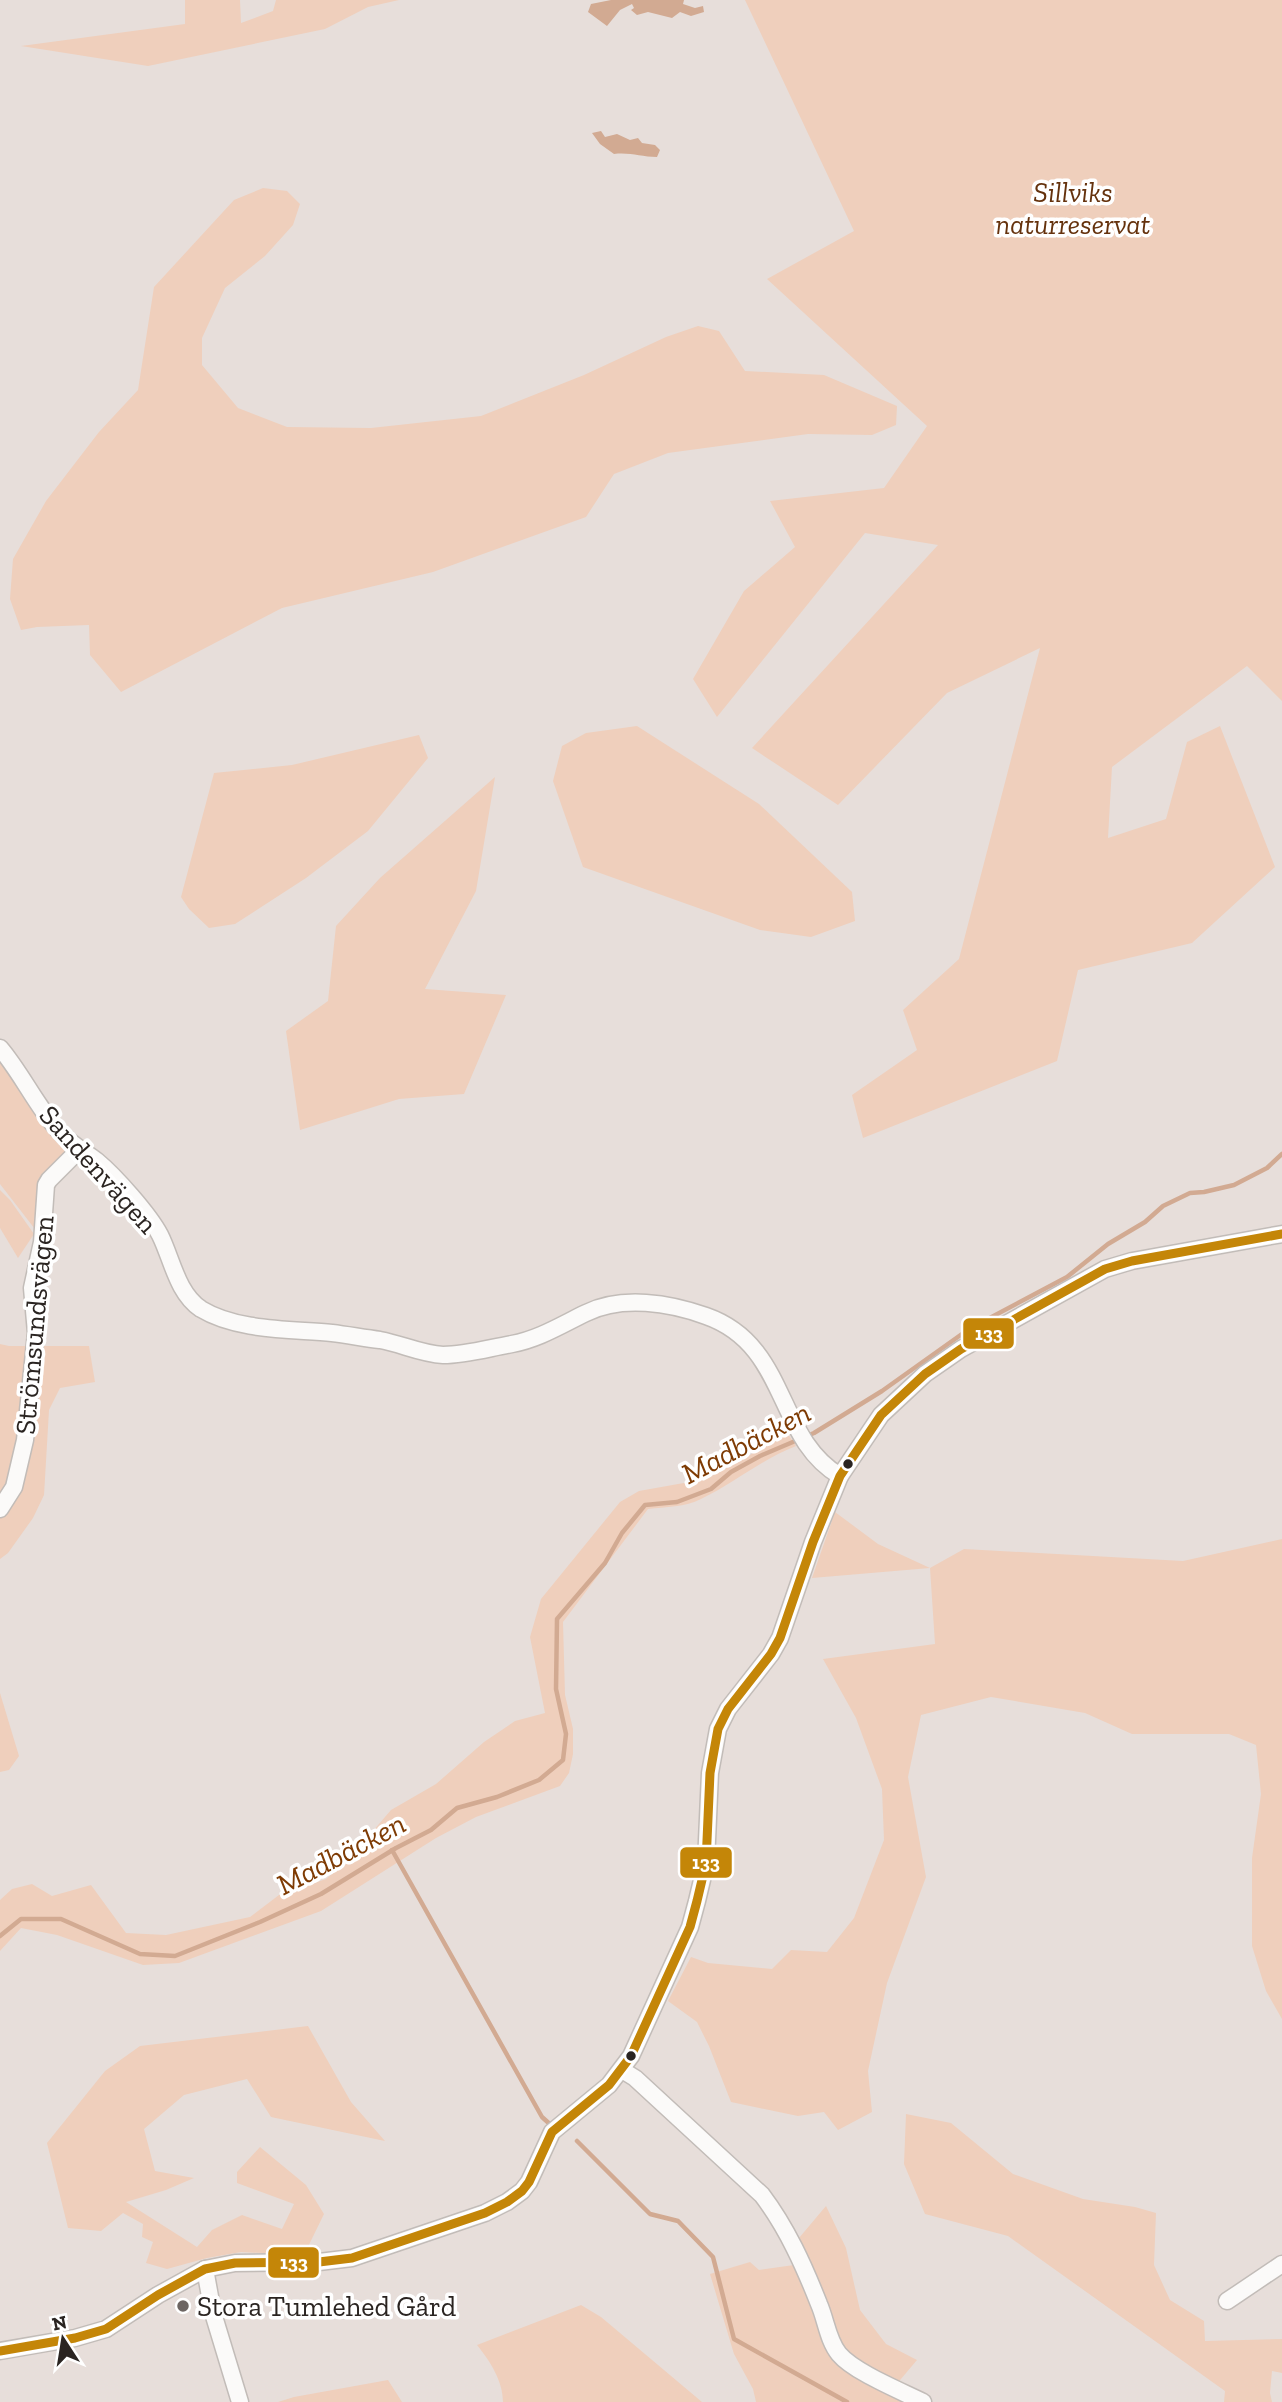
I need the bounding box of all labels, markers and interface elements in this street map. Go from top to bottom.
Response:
park label: Sillviks naturreservat [996,176,1151,241]
street label: Sandenvägen [33,1099,165,1240]
street label: Strömsundsvägen [8,1214,61,1436]
line badge: 133 [962,1317,1015,1350]
text: 133 [975,1322,1003,1345]
water label: Madbäcken [675,1394,817,1492]
unlabelled marker [841,1457,855,1471]
water label: Madbäcken [270,1805,412,1903]
line badge: 133 [679,1846,733,1879]
text: 133 [692,1851,720,1874]
unlabelled marker [624,2049,638,2063]
line badge: 133 [267,2246,320,2279]
text: 133 [280,2251,308,2274]
place label: Stora Tumlehed Gård [197,2290,456,2323]
marker: Stora Tumlehed Gård [175,2298,191,2314]
north arrow [28,2304,98,2374]
text: N [50,2310,69,2336]

